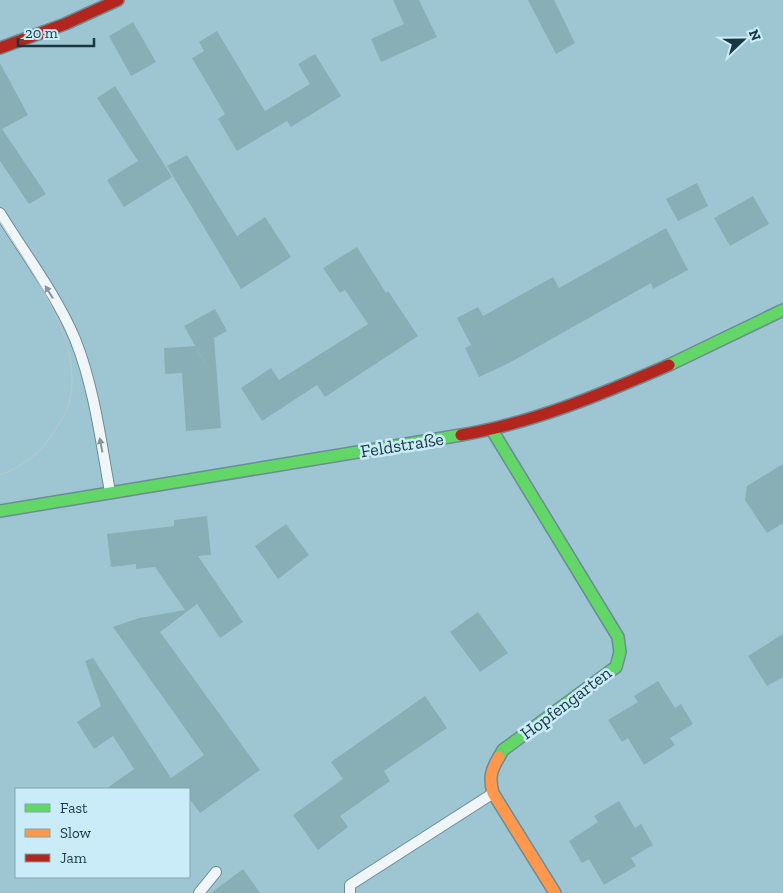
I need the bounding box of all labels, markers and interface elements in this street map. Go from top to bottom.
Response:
scale bar [18,15,94,47]
north arrow [718,15,768,65]
text: 20 m [25,24,58,42]
text: N [745,27,765,44]
one-way arrow [45,286,54,299]
street label: Feldstraße [359,428,445,462]
one-way arrow [97,437,105,453]
street label: Hopfengarten [516,661,616,744]
legend [15,788,190,878]
text: Fast [60,799,88,817]
text: Slow [60,824,92,842]
text: Jam [60,849,87,867]

